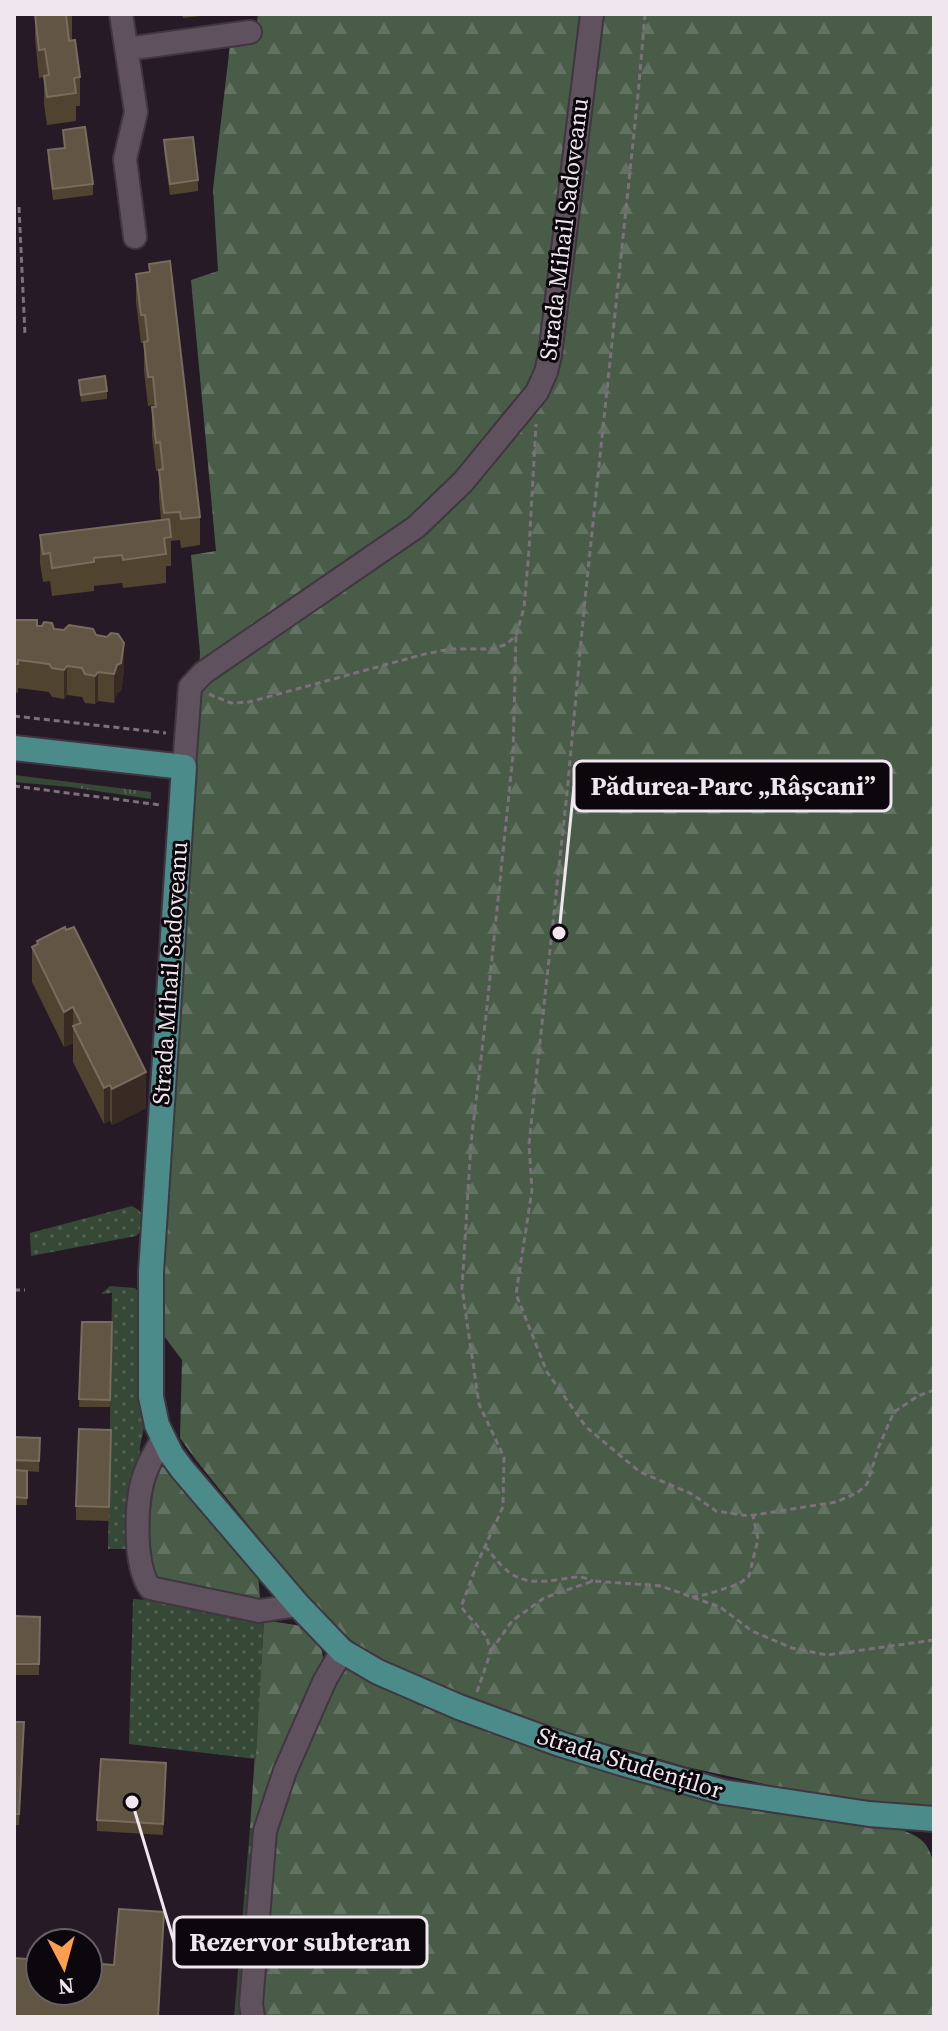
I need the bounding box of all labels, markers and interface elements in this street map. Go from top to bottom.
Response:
street label: Strada Mihail Sadoveanu [531,96,596,362]
callout: Pădurea-Parc „Râșcani” [574,761,891,811]
text: Pădurea-Parc „Râșcani” [590,768,876,804]
street label: Strada Mihail Sadoveanu [144,840,195,1106]
street label: Strada Studenților [533,1719,727,1806]
callout: Rezervor subteran [174,1917,427,1967]
text: Rezervor subteran [189,1924,411,1960]
north arrow [24,1927,104,2007]
text: N [57,1971,76,2003]

